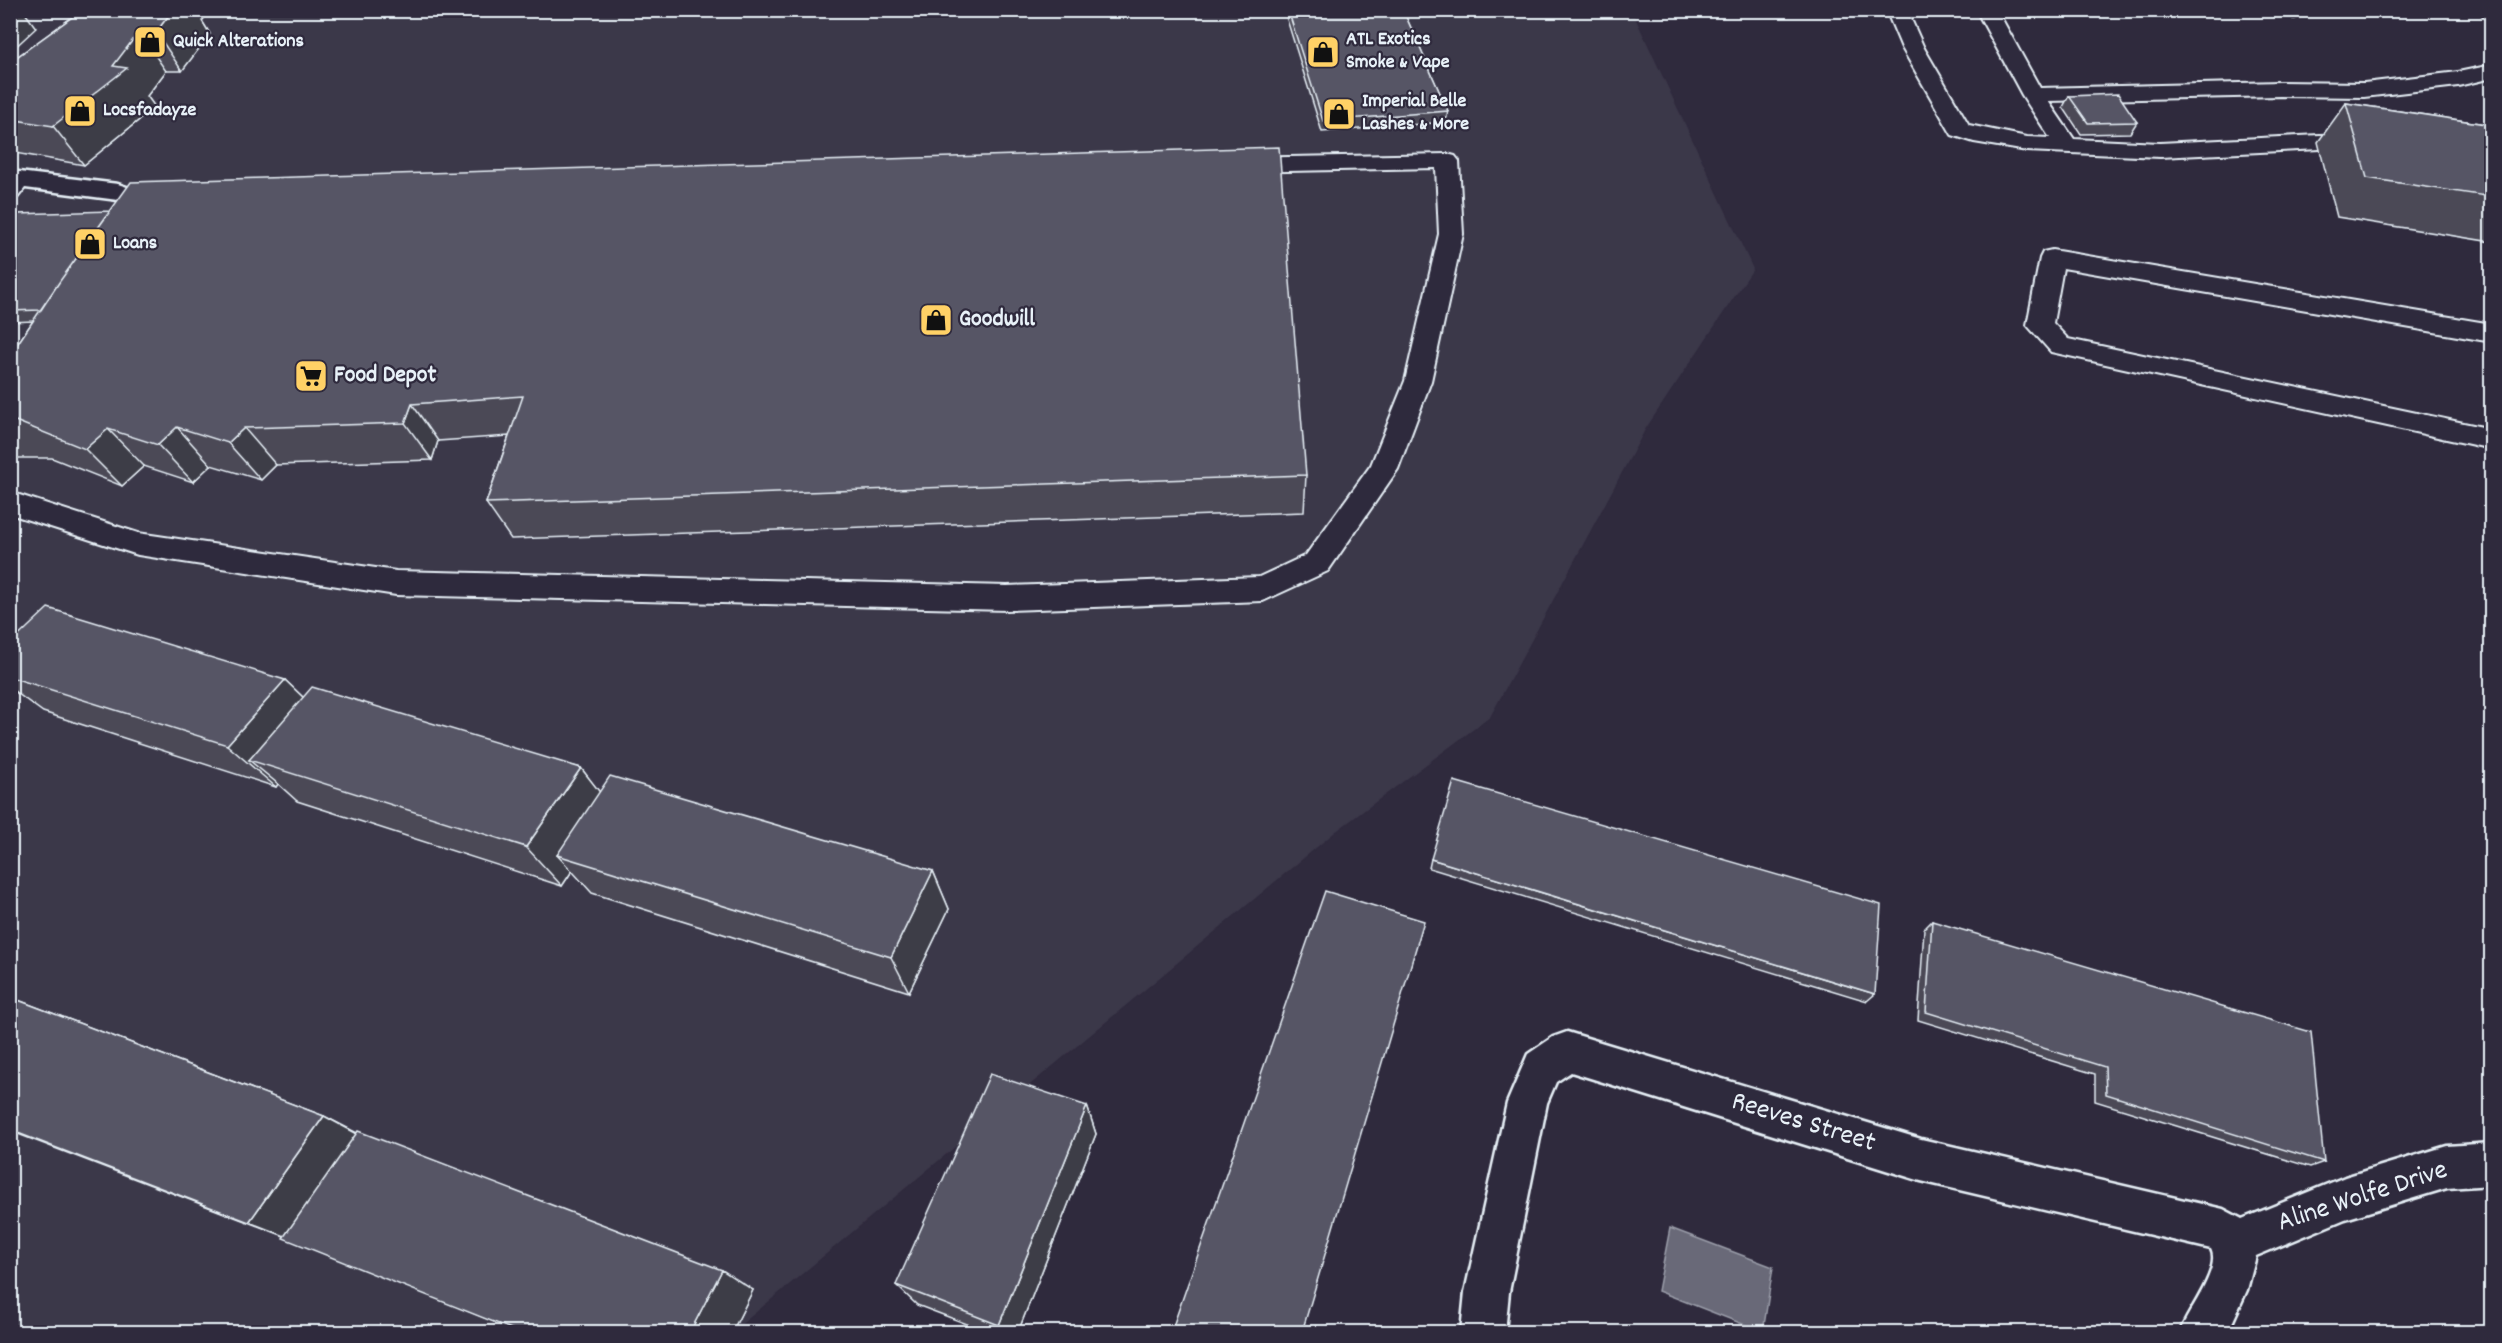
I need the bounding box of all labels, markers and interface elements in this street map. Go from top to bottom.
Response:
shop icon: Quick Alterations [132,24,168,60]
place label: ATL Exotics Smoke & Vape [1346,26,1450,77]
place label: Quick Alterations [173,28,304,56]
shop icon: ATL Exotics Smoke & Vape [1305,34,1341,70]
place label: Imperial Belle Lashes & More [1362,88,1469,139]
shop icon: Locsfadayze [62,93,98,129]
shop icon: Imperial Belle Lashes & More [1321,96,1357,132]
place label: Locsfadayze [103,97,196,125]
shop icon: Loans [72,226,108,262]
place label: Loans [113,230,157,258]
shop icon: Goodwill [918,302,954,338]
place label: Goodwill [959,303,1035,337]
supermarket icon: Food Depot [293,358,329,394]
place label: Food Depot [334,359,437,393]
street label: Reeves Street [1726,1083,1880,1165]
street label: Aline Wolfe Drive [2273,1152,2453,1244]

